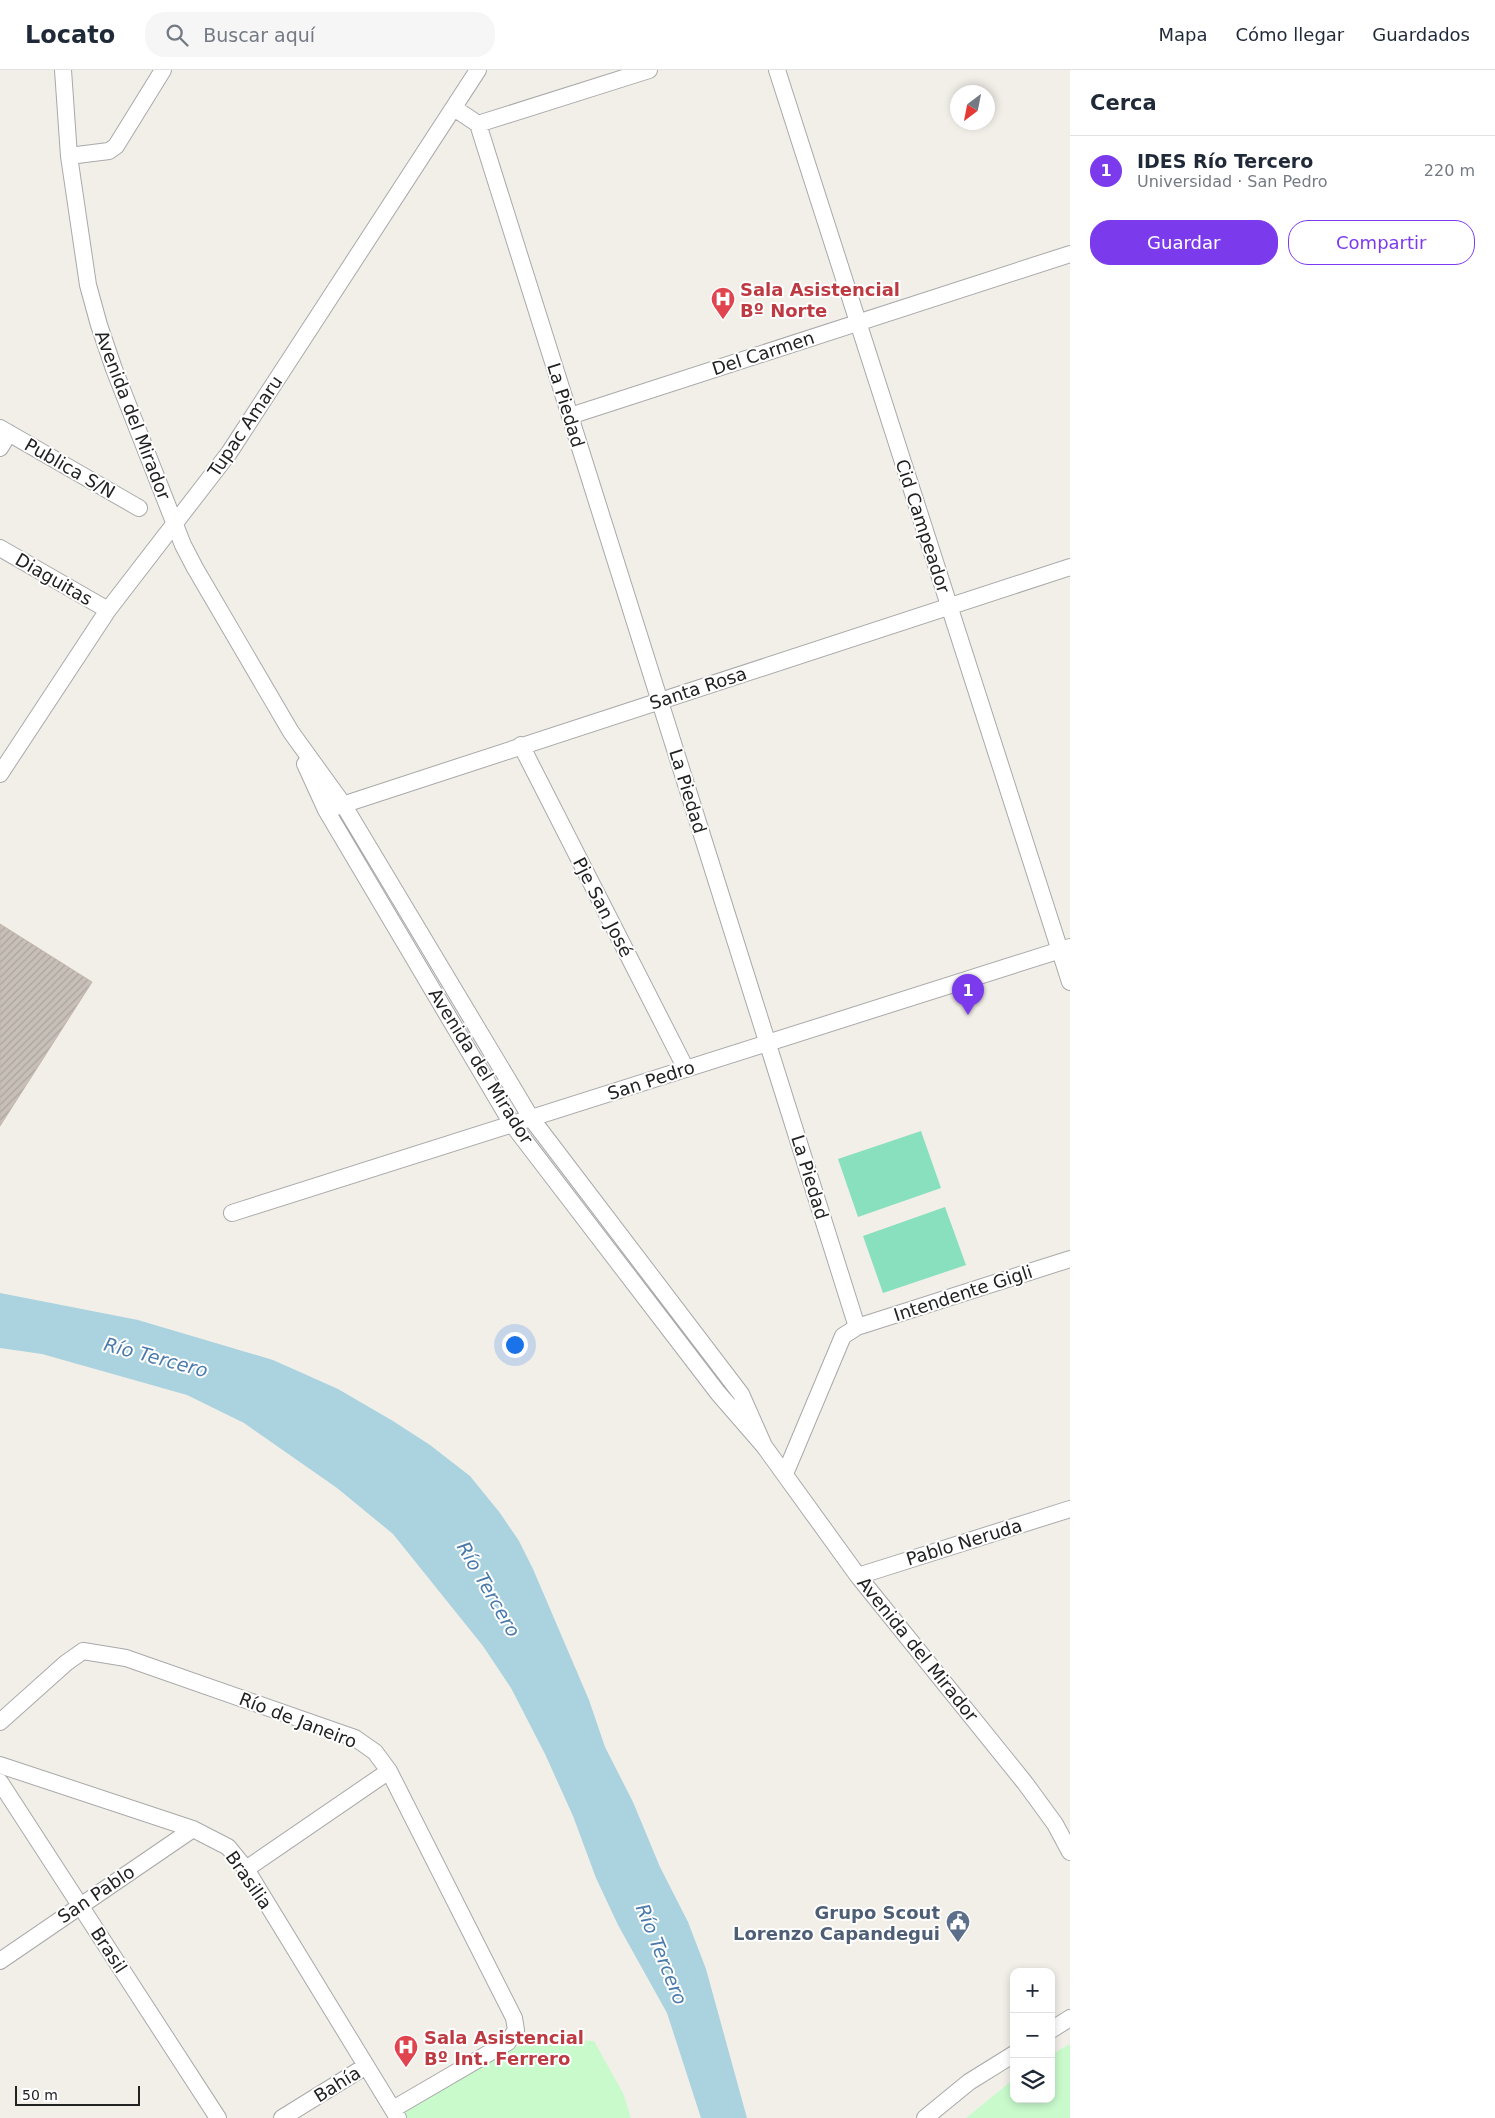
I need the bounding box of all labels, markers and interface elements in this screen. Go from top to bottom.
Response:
search box [145,12,495,57]
text: Locato [25,21,115,49]
icon: search [163,21,191,49]
text: Buscar aquí [203,24,315,46]
text: Mapa [1158,24,1207,45]
text: Cómo llegar [1235,24,1344,45]
text: Guardados [1372,24,1470,45]
north arrow [950,85,995,130]
text: Cerca [1090,91,1157,115]
text: IDES Río Tercero [1137,150,1313,172]
text: 1 [1100,161,1112,180]
text: 220 m [1424,161,1475,180]
text: Universidad · San Pedro [1137,172,1328,191]
button: Guardar [1090,220,1278,265]
button: Compartir [1288,220,1475,265]
place label: Sala Asistencial Bº Norte [740,279,900,321]
hospital icon: Sala Asistencial Bº Norte [710,286,736,320]
street label: Avenida del Mirador [91,327,175,503]
street label: Del Carmen [709,327,817,379]
street label: La Piedad [543,360,589,450]
street label: Tupac Amaru [203,371,287,481]
street label: Publica S/N [21,434,119,502]
street label: Cid Campeador [892,457,955,596]
street label: Diaguitas [12,549,96,609]
street label: Santa Rosa [647,662,749,714]
street label: La Piedad [665,746,711,836]
street label: Pje San José [569,854,637,960]
pin: 1 [952,974,984,1015]
street label: Avenida del Mirador [425,984,538,1148]
street label: San Pedro [605,1056,697,1104]
street label: La Piedad [787,1132,833,1222]
street label: Intendente Gigli [891,1261,1035,1325]
your location [502,1332,528,1358]
water label: Río Tercero [102,1333,210,1381]
street label: Pablo Neruda [904,1514,1024,1570]
water label: Río Tercero [453,1537,525,1641]
street label: Avenida del Mirador [853,1573,983,1726]
street label: Río de Janeiro [236,1688,360,1752]
street label: Brasilia [221,1847,277,1913]
street label: San Pablo [54,1861,138,1927]
water label: Río Tercero [632,1901,692,2007]
place label: Grupo Scout Lorenzo Capandegui [733,1902,940,1944]
public building icon: Grupo Scout Lorenzo Capandegui [945,1909,971,1943]
street label: Brasil [87,1923,131,1977]
map controls [1010,1968,1055,2103]
button: + [1010,1968,1055,2013]
button: − [1010,2013,1055,2058]
place label: Sala Asistencial Bº Int. Ferrero [424,2027,584,2069]
hospital icon: Sala Asistencial Bº Int. Ferrero [393,2034,419,2068]
button: layers [1010,2058,1055,2103]
street label: Bahía [310,2062,364,2106]
scale bar [15,2083,140,2106]
text: 50 m [22,2087,58,2103]

